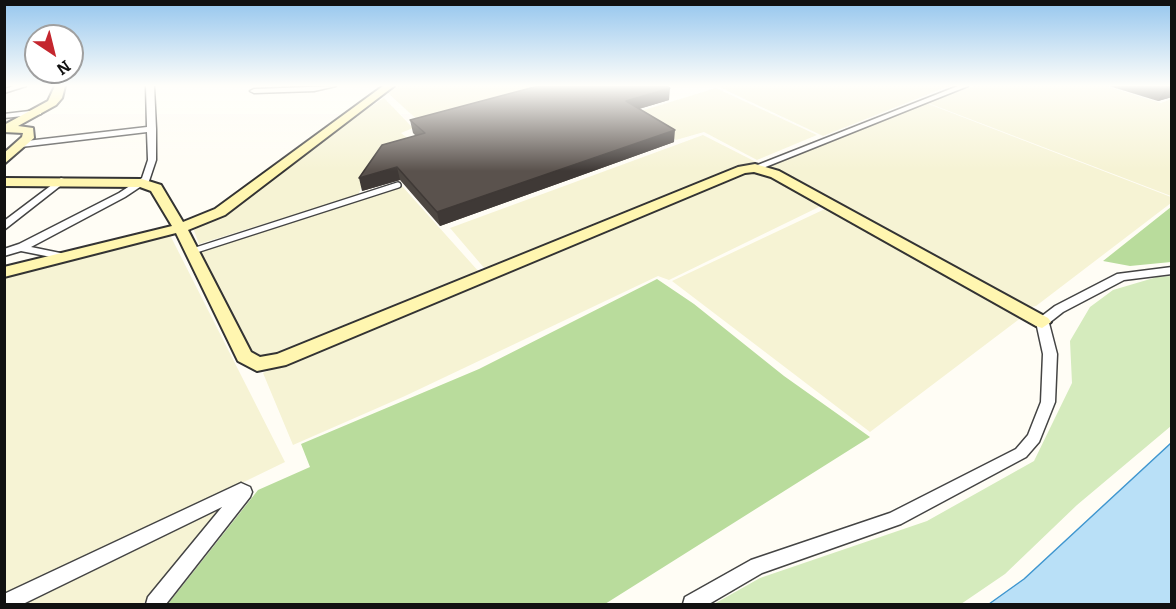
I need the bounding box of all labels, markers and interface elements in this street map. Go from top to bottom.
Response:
north arrow [24,24,84,84]
text: N [53,56,74,79]

